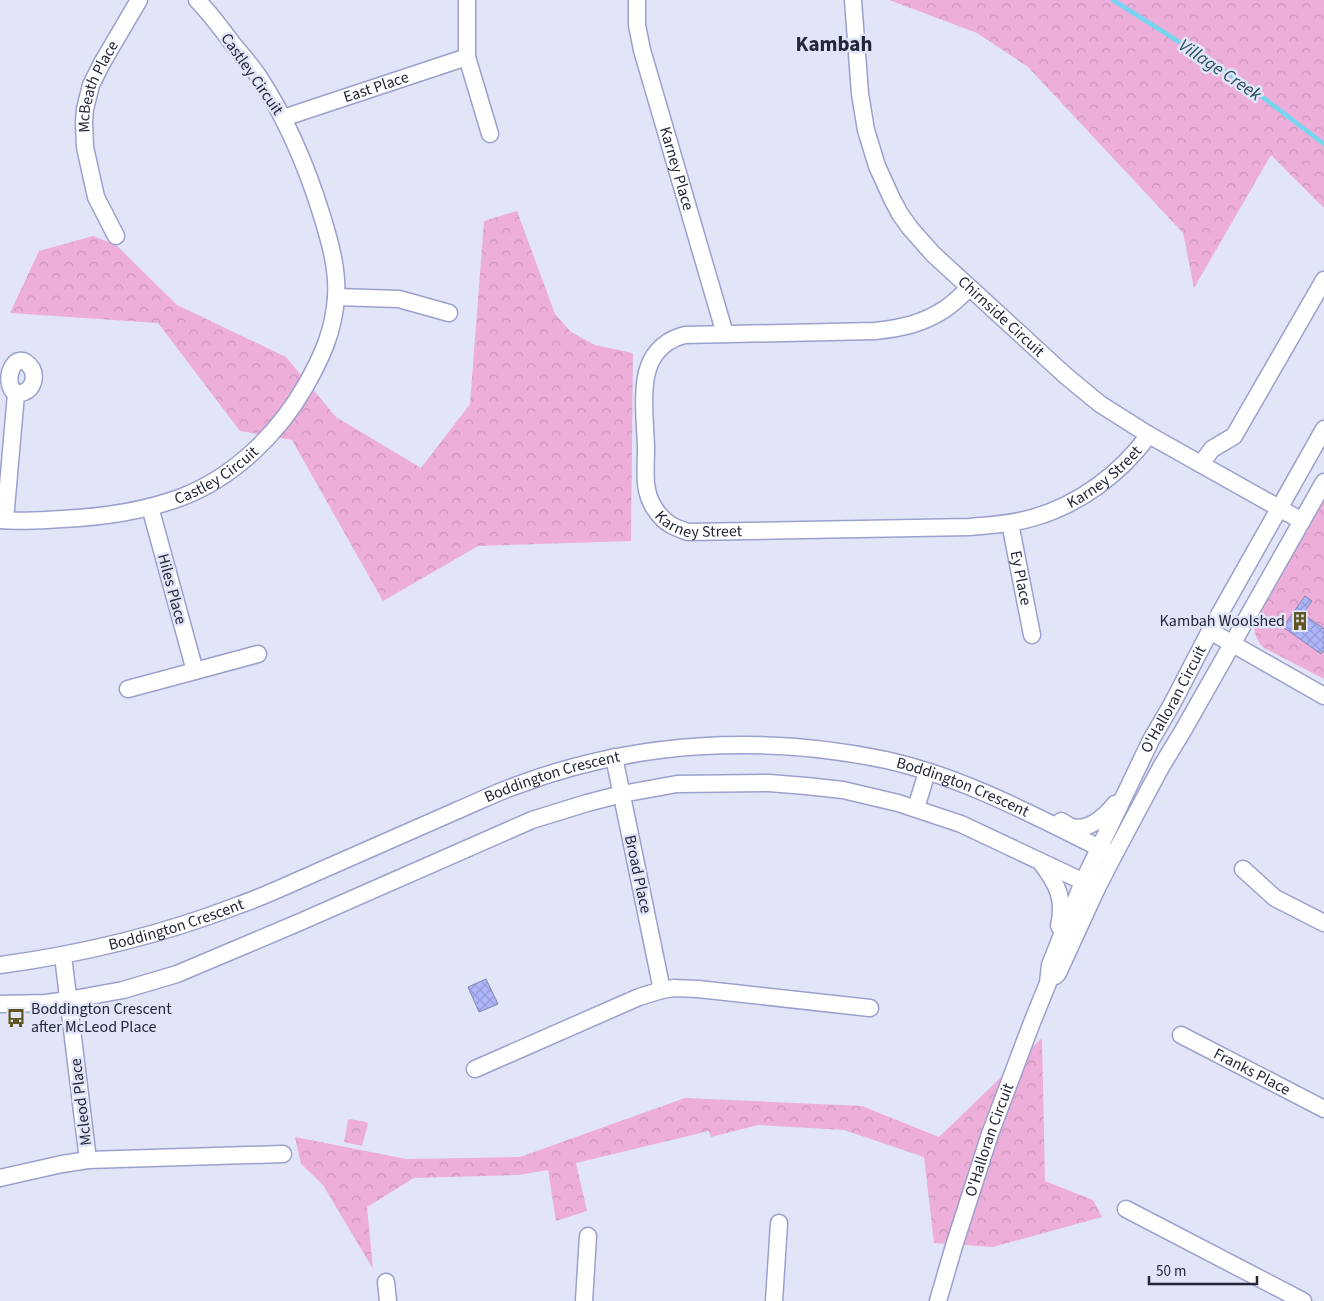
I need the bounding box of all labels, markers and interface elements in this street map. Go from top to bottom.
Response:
street label: Castley Circuit [216,29,289,120]
district label: Kambah [796,29,872,59]
water label: Village Creek [1174,33,1267,107]
street label: McBeath Place [73,36,124,133]
street label: East Place [340,66,412,108]
street label: Karney Place [654,124,699,213]
street label: Chirnside Circuit [953,271,1050,362]
street label: Karney Street [1063,440,1147,514]
street label: Castley Circuit [171,441,264,510]
street label: Karney Street [649,506,743,543]
street label: Ey Place [1005,549,1037,607]
street label: Hiles Place [152,551,192,627]
place label: Kambah Woolshed [1160,610,1285,632]
building icon: Kambah Woolshed [1289,610,1311,632]
street label: O'Halloran Circuit [1135,641,1212,757]
street label: Boddington Crescent [481,746,622,808]
street label: Boddington Crescent [894,752,1033,823]
street label: Broad Place [619,833,657,915]
street label: Boddington Crescent [106,893,247,956]
place label: Boddington Crescent after McLeod Place [31,998,172,1038]
bus stop icon: Boddington Crescent after McLeod Place [5,1007,27,1029]
street label: Franks Place [1210,1043,1294,1101]
street label: Mcleod Place [65,1057,97,1147]
street label: O'Halloran Circuit [959,1079,1019,1200]
scale bar [1149,1254,1256,1286]
text: 50 m [1156,1261,1186,1282]

